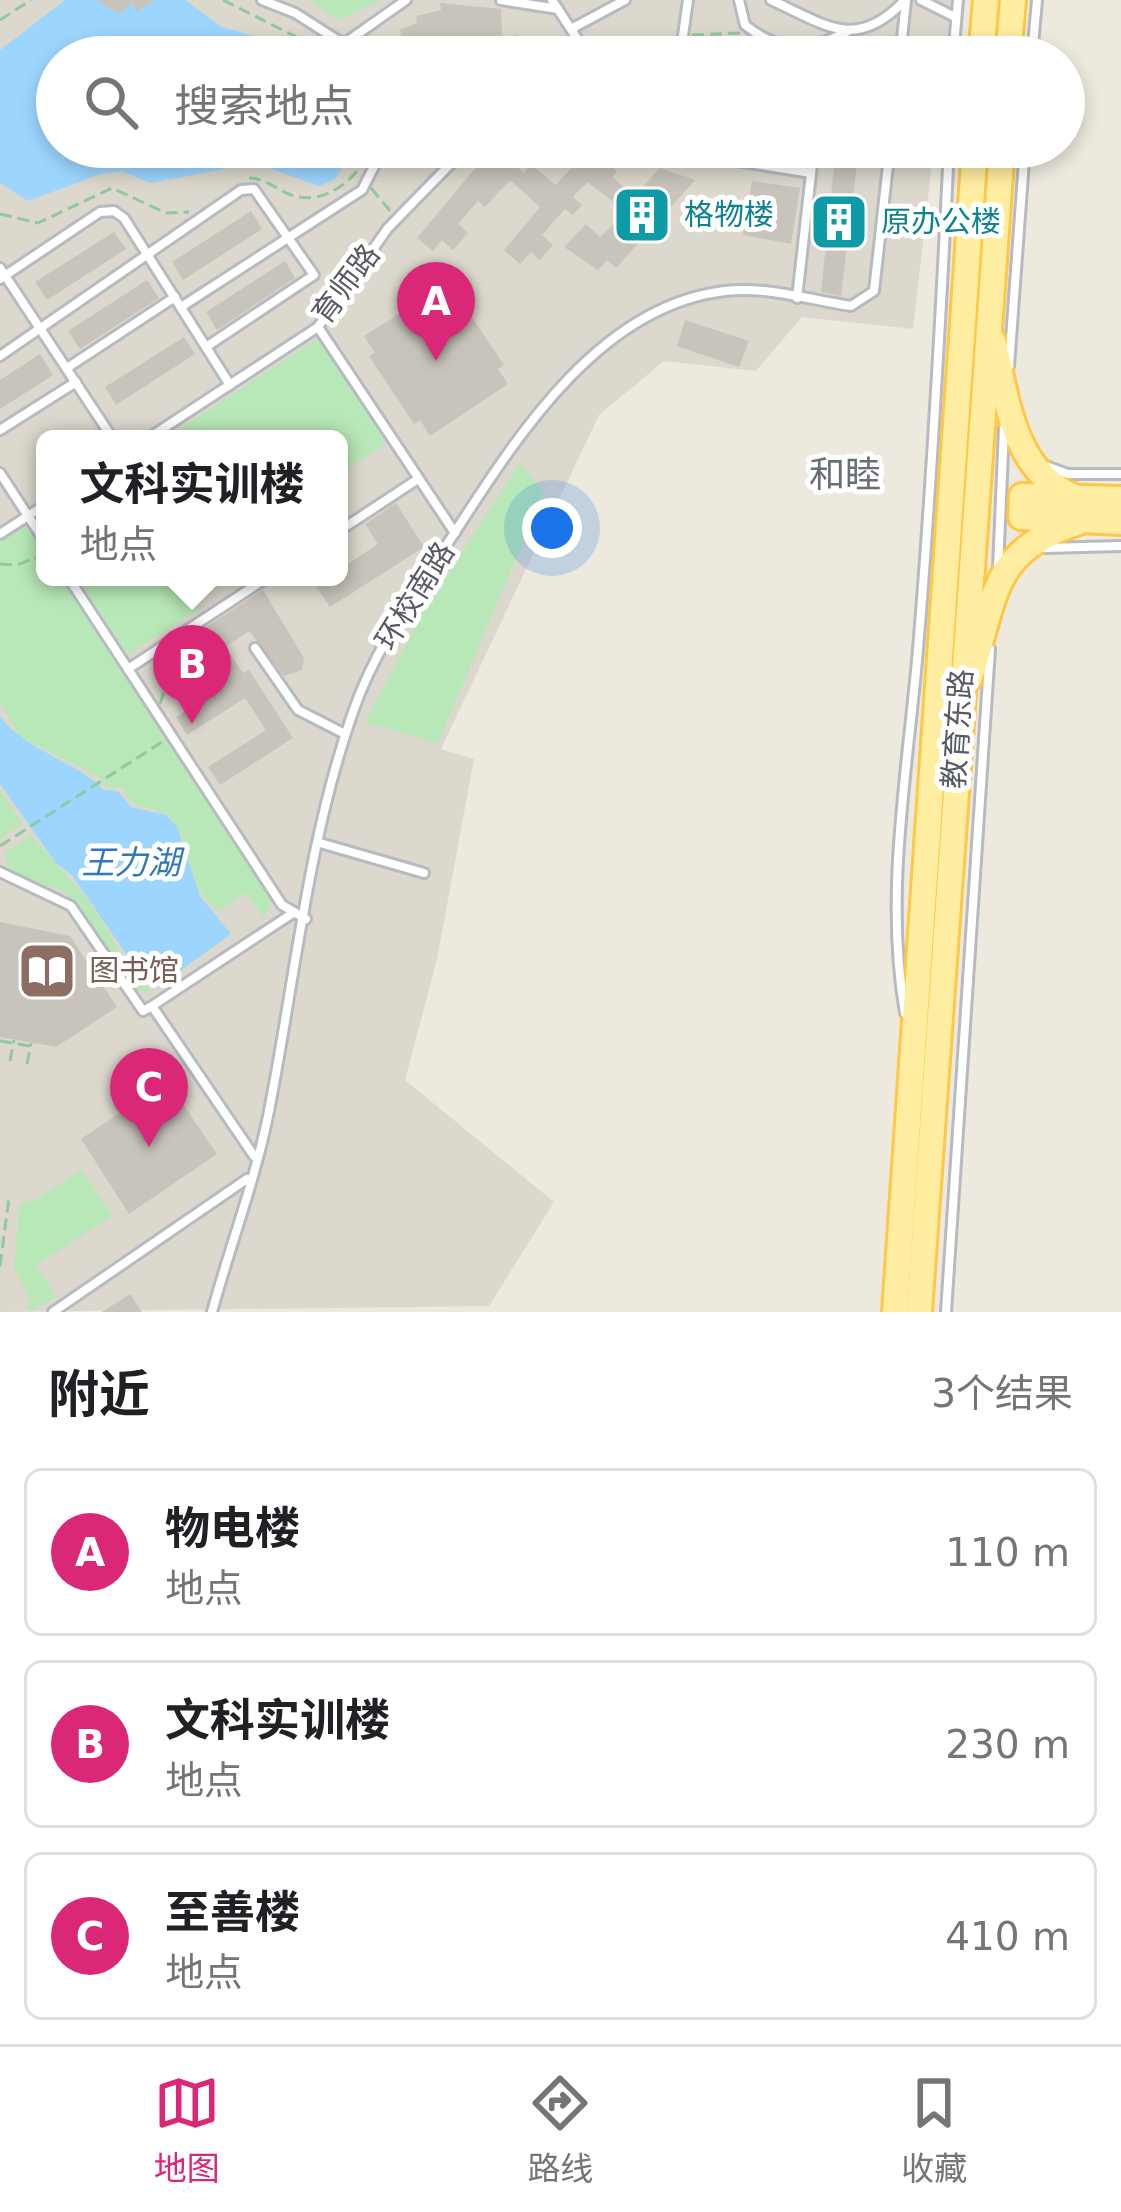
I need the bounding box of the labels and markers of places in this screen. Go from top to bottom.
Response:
building icon: 格物楼 [611,184,673,246]
building icon: 原办公楼 [808,191,870,253]
place label: 格物楼 [684,197,774,232]
place label: 原办公楼 [881,204,1001,239]
pin: A [397,262,475,361]
pin: B [153,625,231,724]
library icon: 图书馆 [16,940,78,1002]
place label: 图书馆 [89,953,179,988]
pin: C [110,1048,188,1147]

